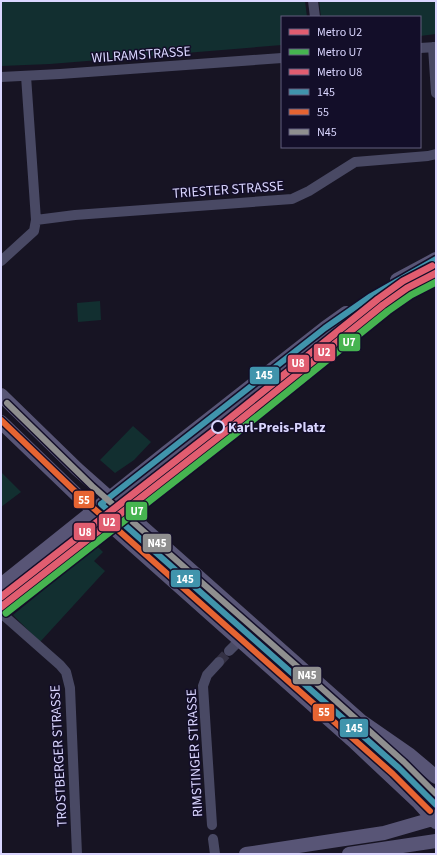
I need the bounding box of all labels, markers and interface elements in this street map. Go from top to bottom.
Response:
legend [281,16,421,148]
text: Metro U2 [317,24,362,41]
street label: WILRAMSTRASSE [91,42,191,68]
text: Metro U7 [317,44,362,61]
text: Metro U8 [317,64,362,81]
text: 145 [317,84,335,101]
text: 55 [317,104,329,121]
text: N45 [317,124,337,141]
street label: TRIESTER STRASSE [172,176,284,204]
line badge: U7 [338,333,361,352]
text: U7 [342,335,356,350]
line badge: U2 [313,343,336,362]
text: U2 [317,345,331,360]
line badge: U8 [287,354,310,373]
text: U8 [291,356,305,371]
line badge: 145 [249,366,280,385]
text: 145 [255,368,273,383]
place label: Karl-Preis-Platz [228,418,326,438]
marker: Karl-Preis-Platz [211,420,225,434]
line badge: 55 [73,490,95,509]
text: 55 [78,493,90,508]
line badge: U7 [125,501,148,521]
text: U7 [130,504,144,519]
line badge: U2 [98,513,121,532]
text: U2 [102,515,116,530]
line badge: U8 [73,522,96,541]
text: U8 [78,525,92,540]
line badge: N45 [142,533,172,553]
text: N45 [148,536,167,551]
line badge: 145 [170,569,201,588]
text: 145 [176,572,194,587]
line badge: N45 [292,666,322,685]
text: N45 [298,668,317,683]
street label: TROSTBERGER STRASSE [45,684,73,827]
street label: RIMSTINGER STRASSE [182,688,208,818]
line badge: 55 [312,703,335,722]
text: 55 [318,705,330,720]
line badge: 145 [339,718,369,738]
text: 145 [345,721,363,736]

